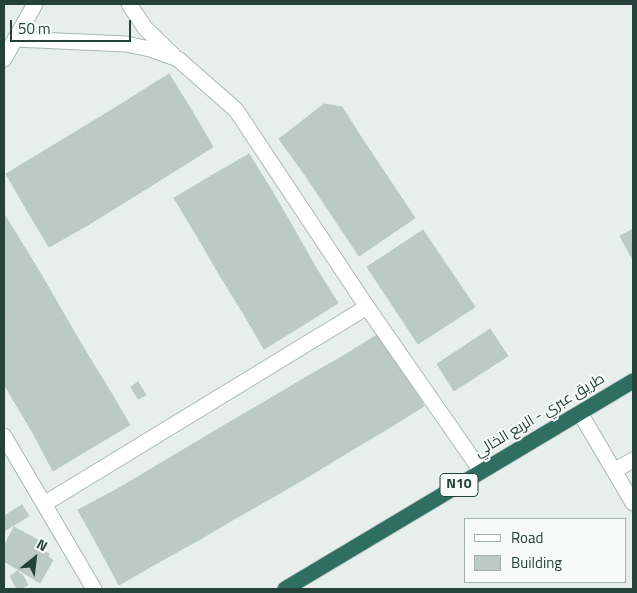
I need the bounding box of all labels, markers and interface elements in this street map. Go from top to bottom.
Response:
scale bar [12,10,134,42]
text: 50 m [18,17,51,40]
street label: طريق عبري - الربع الخالي [472,370,608,462]
road number: N10 [440,474,478,496]
legend [464,518,627,583]
text: Road [511,526,543,549]
north arrow [10,533,60,583]
text: N [33,533,52,556]
text: Building [511,551,562,574]

